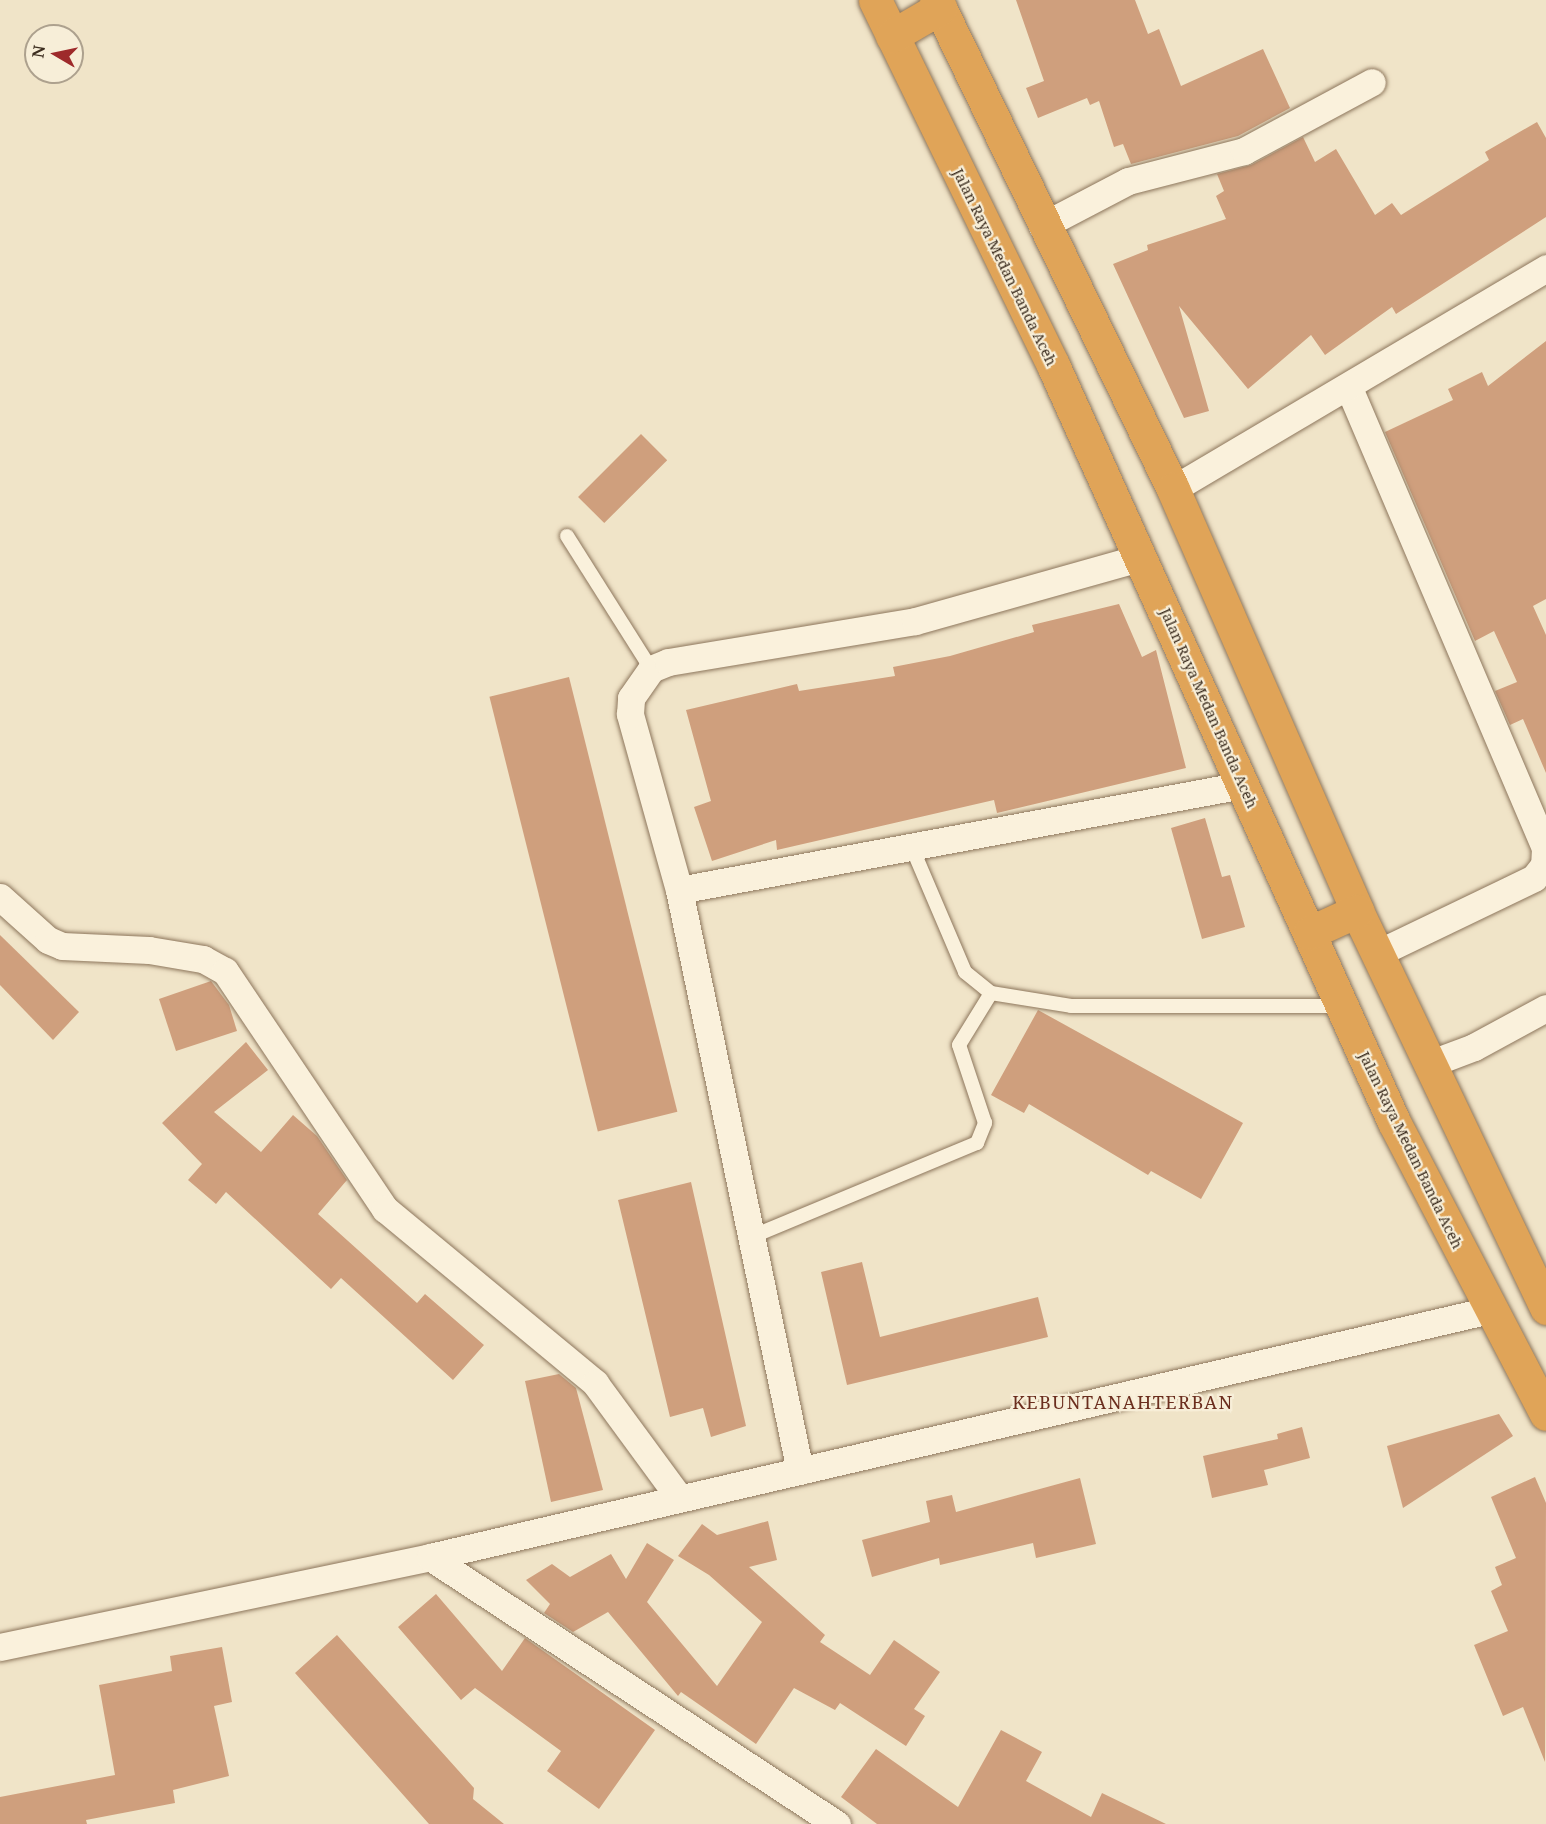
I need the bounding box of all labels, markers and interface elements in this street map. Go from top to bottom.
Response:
north arrow [24,24,84,84]
text: N [26,44,50,59]
street label: Jalan Raya Medan Banda Aceh [949,165,1061,369]
street label: Jalan Raya Medan Banda Aceh [1157,605,1261,811]
street label: Jalan Raya Medan Banda Aceh [1355,1048,1467,1252]
district label: KEBUNTANAHTERBAN [1012,1391,1234,1413]

